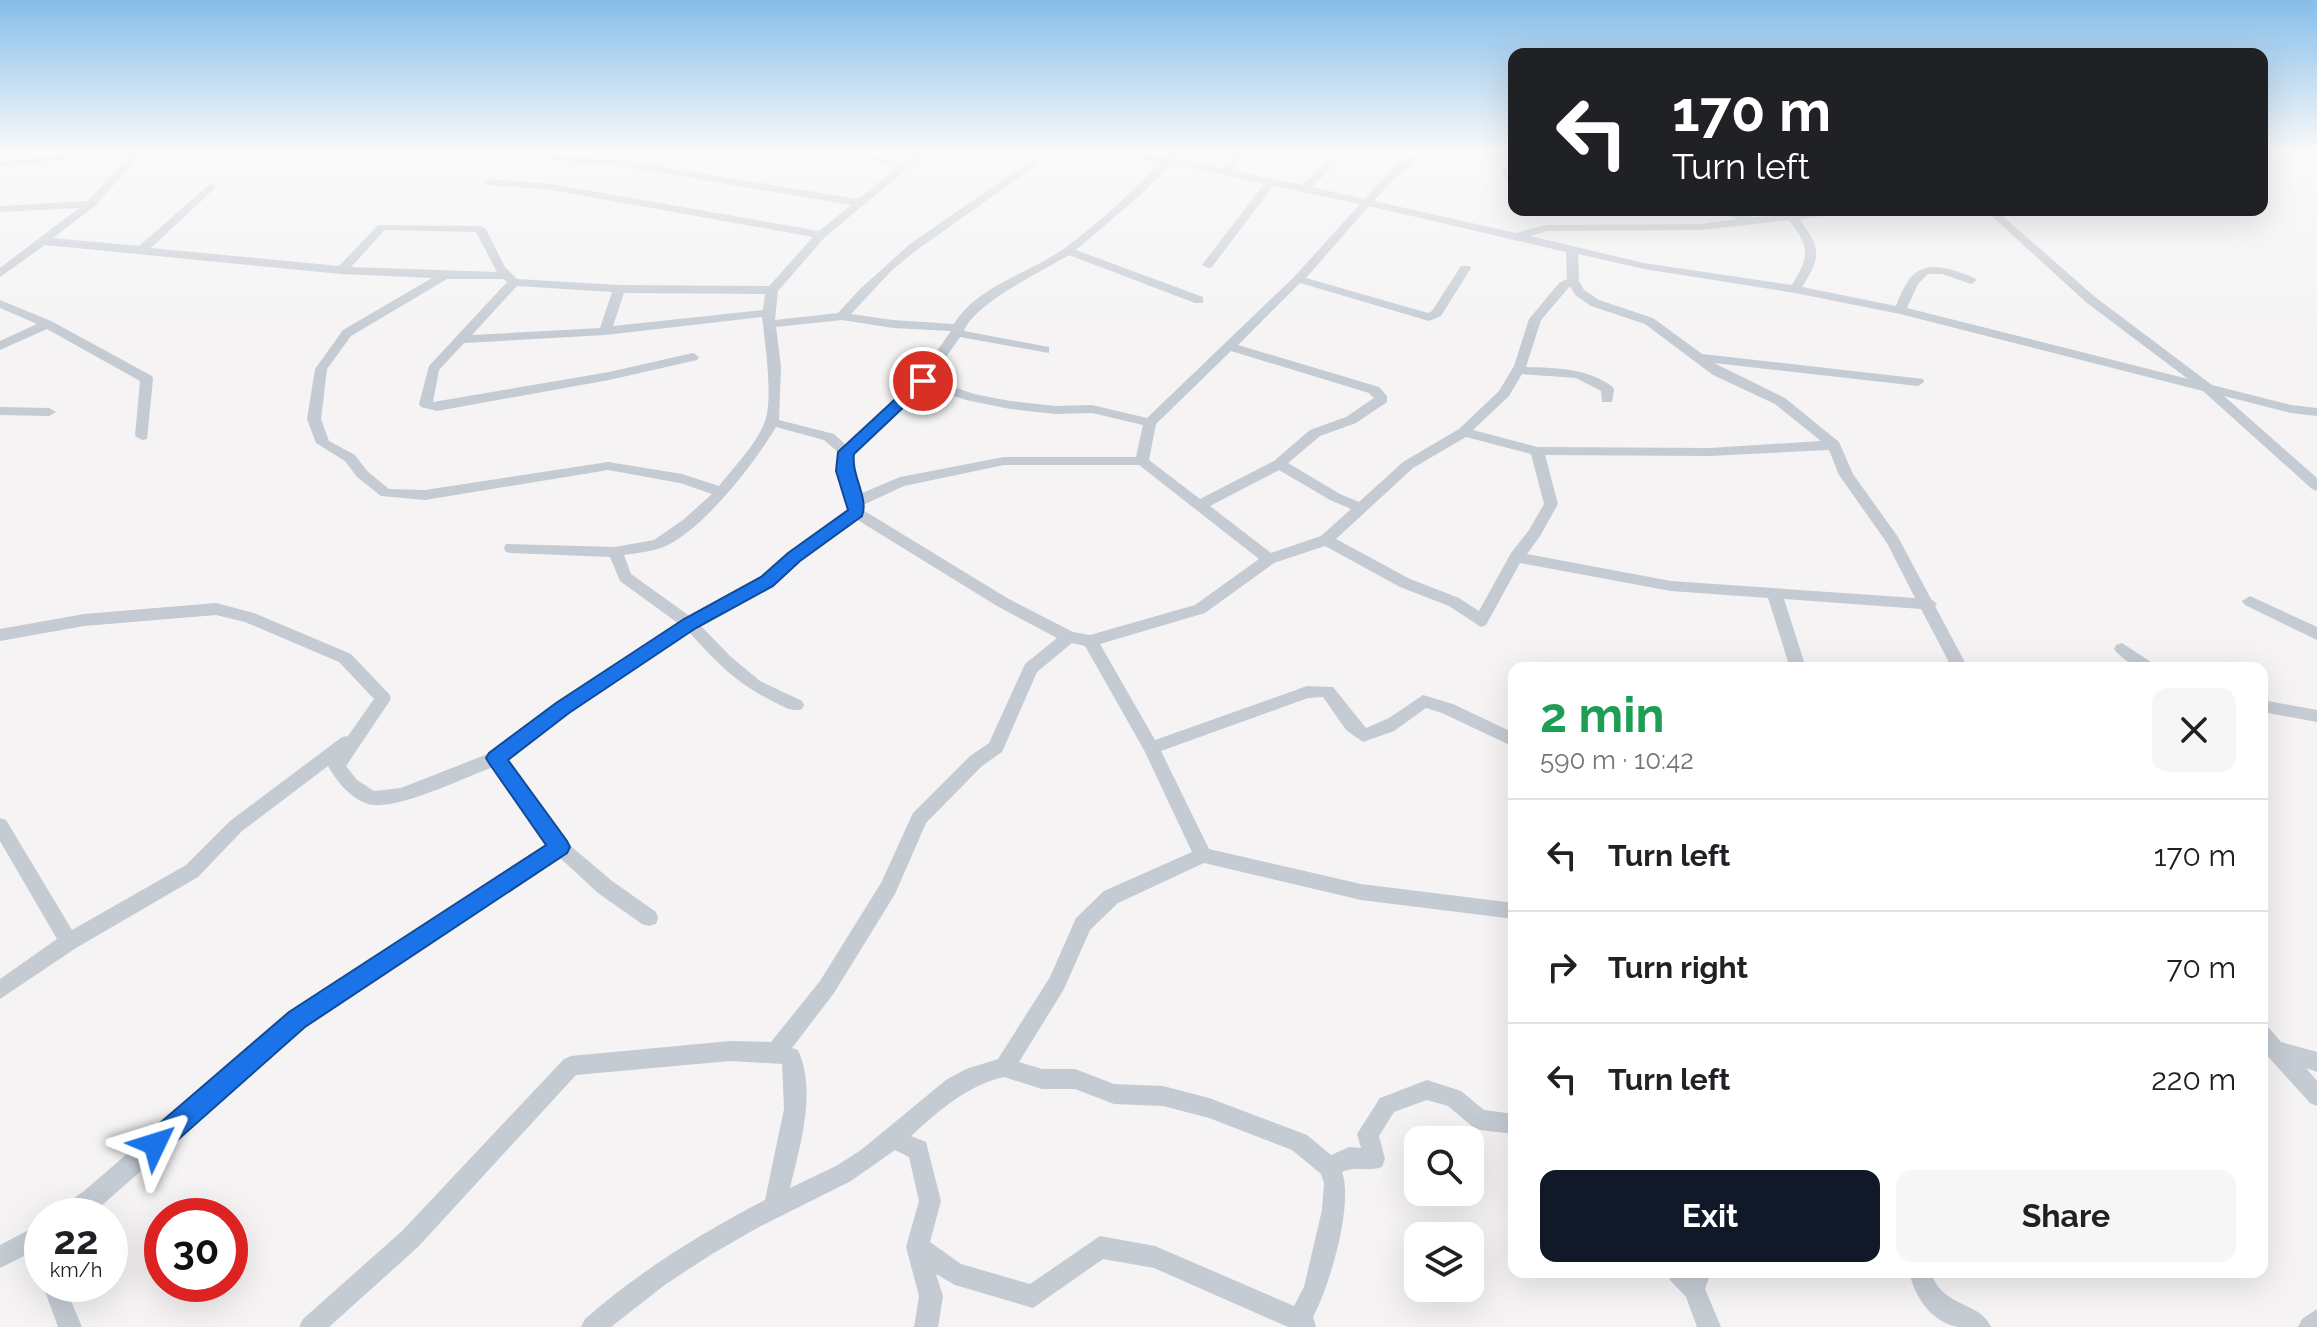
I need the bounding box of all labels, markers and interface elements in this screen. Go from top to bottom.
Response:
text: 170 m [1672,78,1831,144]
icon: left [1540,80,1644,184]
text: Turn left [1672,145,1810,187]
pin [889,347,957,415]
icon: arrive [901,359,945,403]
text: 2 min [1540,687,1665,743]
button: close [2152,688,2236,772]
text: 590 m · 10:42 [1540,745,1694,775]
icon: left [1540,833,1584,877]
text: Turn left [1608,838,1730,873]
text: 170 m [2154,838,2236,873]
icon: right [1540,945,1584,989]
text: Turn right [1608,950,1748,985]
text: 70 m [2166,950,2236,985]
icon: left [1540,1057,1584,1101]
text: Turn left [1608,1062,1730,1097]
text: 220 m [2151,1062,2236,1097]
position arrow [113,1102,197,1186]
map controls [1404,1126,1484,1302]
button: search [1404,1126,1484,1206]
button: Exit [1540,1170,1880,1262]
button: Share [1896,1170,2236,1262]
speed limit sign: 30 [144,1198,248,1302]
text: 22 [53,1216,99,1263]
button: layers [1404,1222,1484,1302]
text: km/h [50,1258,102,1282]

